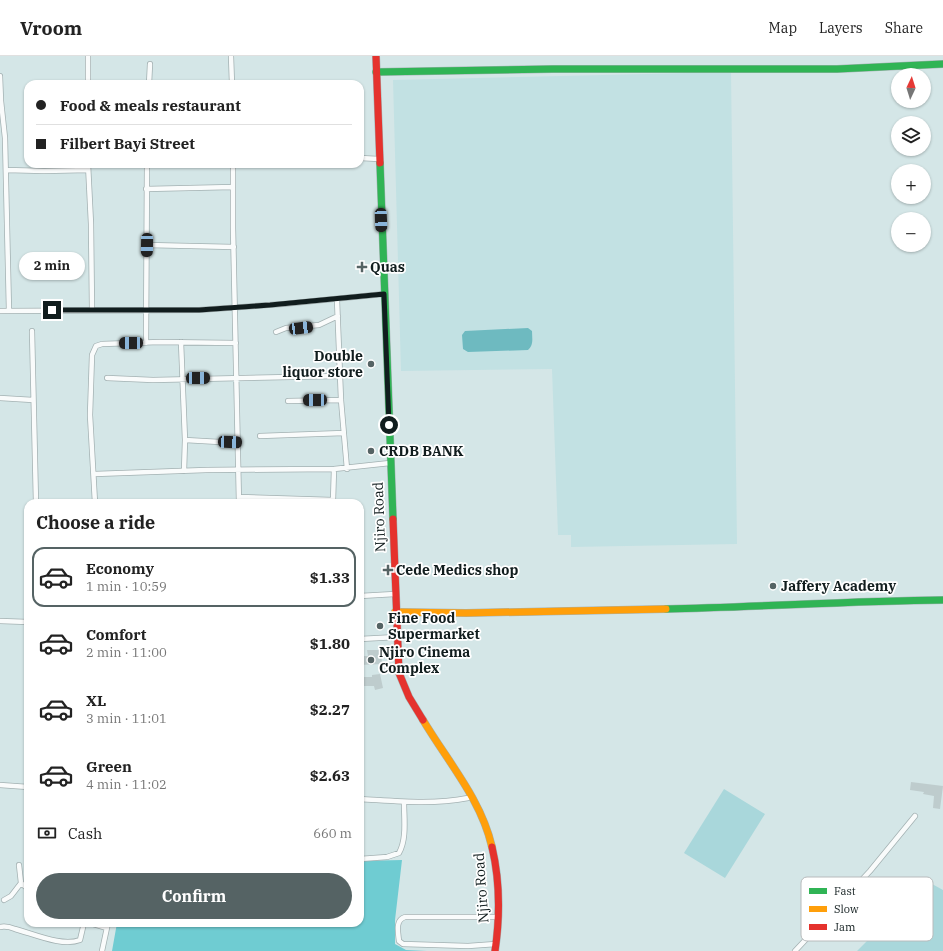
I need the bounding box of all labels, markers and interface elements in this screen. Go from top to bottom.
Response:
text: Vroom [20,16,82,40]
text: Map [769,19,797,37]
text: Layers [819,19,863,37]
text: Share [885,19,923,37]
north arrow [891,68,931,108]
map controls [891,68,931,252]
text: Food & meals restaurant [60,96,241,115]
button: layers [891,116,931,156]
text: Filbert Bayi Street [60,134,195,153]
button: + [891,164,931,204]
car [375,208,387,232]
button: − [891,212,931,252]
car [141,233,153,257]
callout: 2 min [19,252,85,280]
text: 2 min [34,257,70,274]
place label: Quas [370,258,405,276]
marker: Quas [357,262,367,272]
route end [43,301,61,319]
car [288,321,314,335]
car [119,337,143,349]
place label: Double liquor store [282,347,363,381]
marker: Double liquor store [366,359,376,369]
car [186,372,210,384]
car [303,394,327,406]
route start [380,416,398,434]
car [218,436,242,448]
place label: CRDB BANK [379,442,464,460]
marker: CRDB BANK [366,446,376,456]
street label: Njiro Road [369,481,389,552]
text: Choose a ride [36,511,155,534]
icon: car [38,559,74,595]
text: Economy [86,559,154,578]
place label: Cede Medics shop [396,561,519,579]
marker: Cede Medics shop [383,565,393,575]
text: $1.33 [310,568,350,587]
place label: Jaffery Academy [781,577,896,595]
text: 1 min · 10:59 [86,578,167,595]
marker: Jaffery Academy [768,581,778,591]
place label: Fine Food Supermarket [388,609,480,643]
marker: Fine Food Supermarket [375,621,385,631]
icon: car [38,625,74,661]
text: Comfort [86,625,146,644]
text: $1.80 [310,634,350,653]
place label: Njiro Cinema Complex [379,643,470,677]
text: 2 min · 11:00 [86,644,167,661]
marker: Njiro Cinema Complex [366,655,376,665]
icon: car [38,691,74,727]
text: XL [86,691,106,710]
text: $2.27 [310,700,350,719]
text: 3 min · 11:01 [86,710,167,727]
icon: car [38,757,74,793]
text: Green [86,757,132,776]
text: $2.63 [310,766,350,785]
text: 4 min · 11:02 [86,776,167,793]
icon: cash [36,822,58,844]
text: Cash [68,824,102,843]
text: 660 m [313,825,352,842]
street label: Njiro Road [470,852,492,924]
button: Confirm [36,873,352,919]
legend [801,877,933,941]
text: Fast [834,884,856,898]
text: Slow [834,902,859,916]
text: Jam [834,920,856,934]

